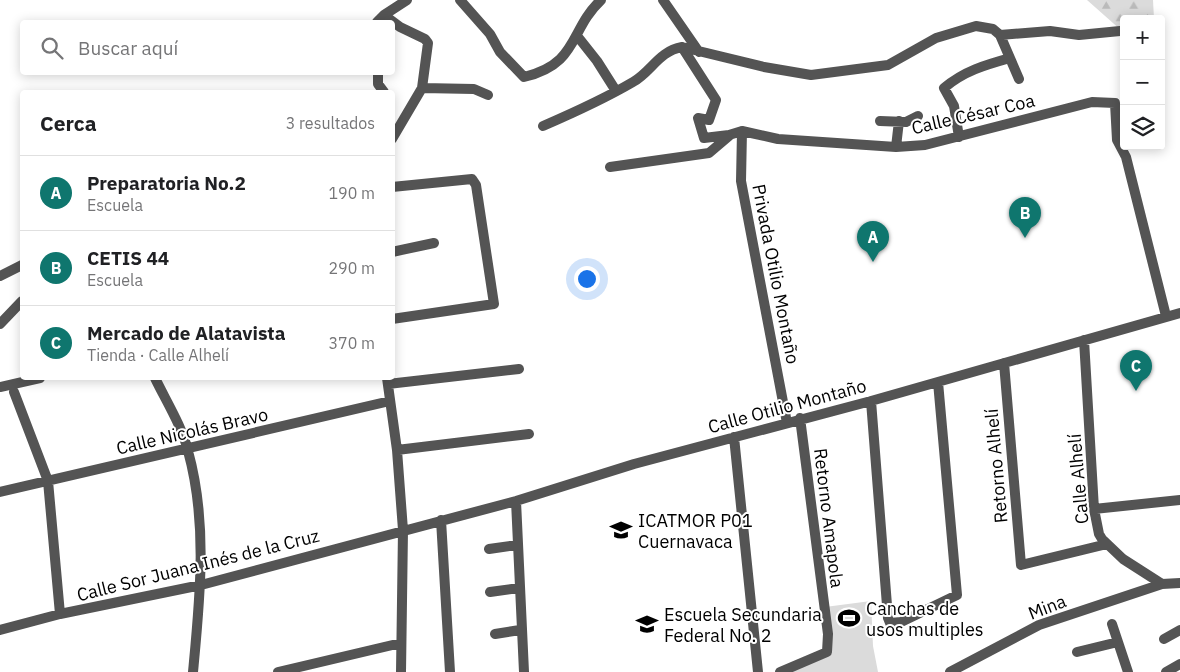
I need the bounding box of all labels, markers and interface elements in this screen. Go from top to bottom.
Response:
map controls [1120,15,1165,150]
button: + [1120,15,1165,60]
search box [20,20,395,75]
icon: search [38,34,66,62]
text: Buscar aquí [78,36,178,60]
button: − [1120,60,1165,105]
street label: Calle César Coa [909,89,1037,139]
button: layers [1120,105,1165,150]
text: Cerca [40,109,97,137]
text: 3 resultados [286,113,375,133]
text: Preparatoria No.2 [87,171,246,195]
street label: Privada Otilio Montaño [747,182,805,366]
text: A [51,183,61,203]
text: 190 m [328,183,375,203]
text: Escuela [87,195,143,215]
pin: B [1009,197,1041,238]
pin: A [857,221,889,262]
text: CETIS 44 [87,246,169,270]
text: B [51,258,61,278]
text: 290 m [328,258,375,278]
your location [574,266,600,292]
text: Escuela [87,270,143,290]
text: Mercado de Alatavista [87,321,285,345]
text: C [51,333,61,353]
text: 370 m [328,333,375,353]
text: Tienda · Calle Alhelí [87,345,229,365]
pin: C [1120,350,1152,391]
street label: Calle Otilio Montaño [705,374,869,438]
street label: Calle Nicolás Bravo [114,402,270,460]
street label: Retorno Alhelí [980,407,1012,524]
street label: Calle Alhelí [1063,432,1093,525]
street label: Retorno Amapola [809,447,849,590]
place label: ICATMOR P01 Cuernavaca [638,509,753,553]
school or university icon: ICATMOR P01 Cuernavaca [608,517,634,543]
street label: Calle Sor Juana Inés de la Cruz [74,524,322,606]
street label: Mina [1025,589,1070,625]
place label: Canchas de usos multiples [866,597,984,641]
place label: Escuela Secundaria Federal No. 2 [664,603,822,647]
sports icon: Canchas de usos multiples [836,605,862,631]
school or university icon: Escuela Secundaria Federal No. 2 [634,611,660,637]

